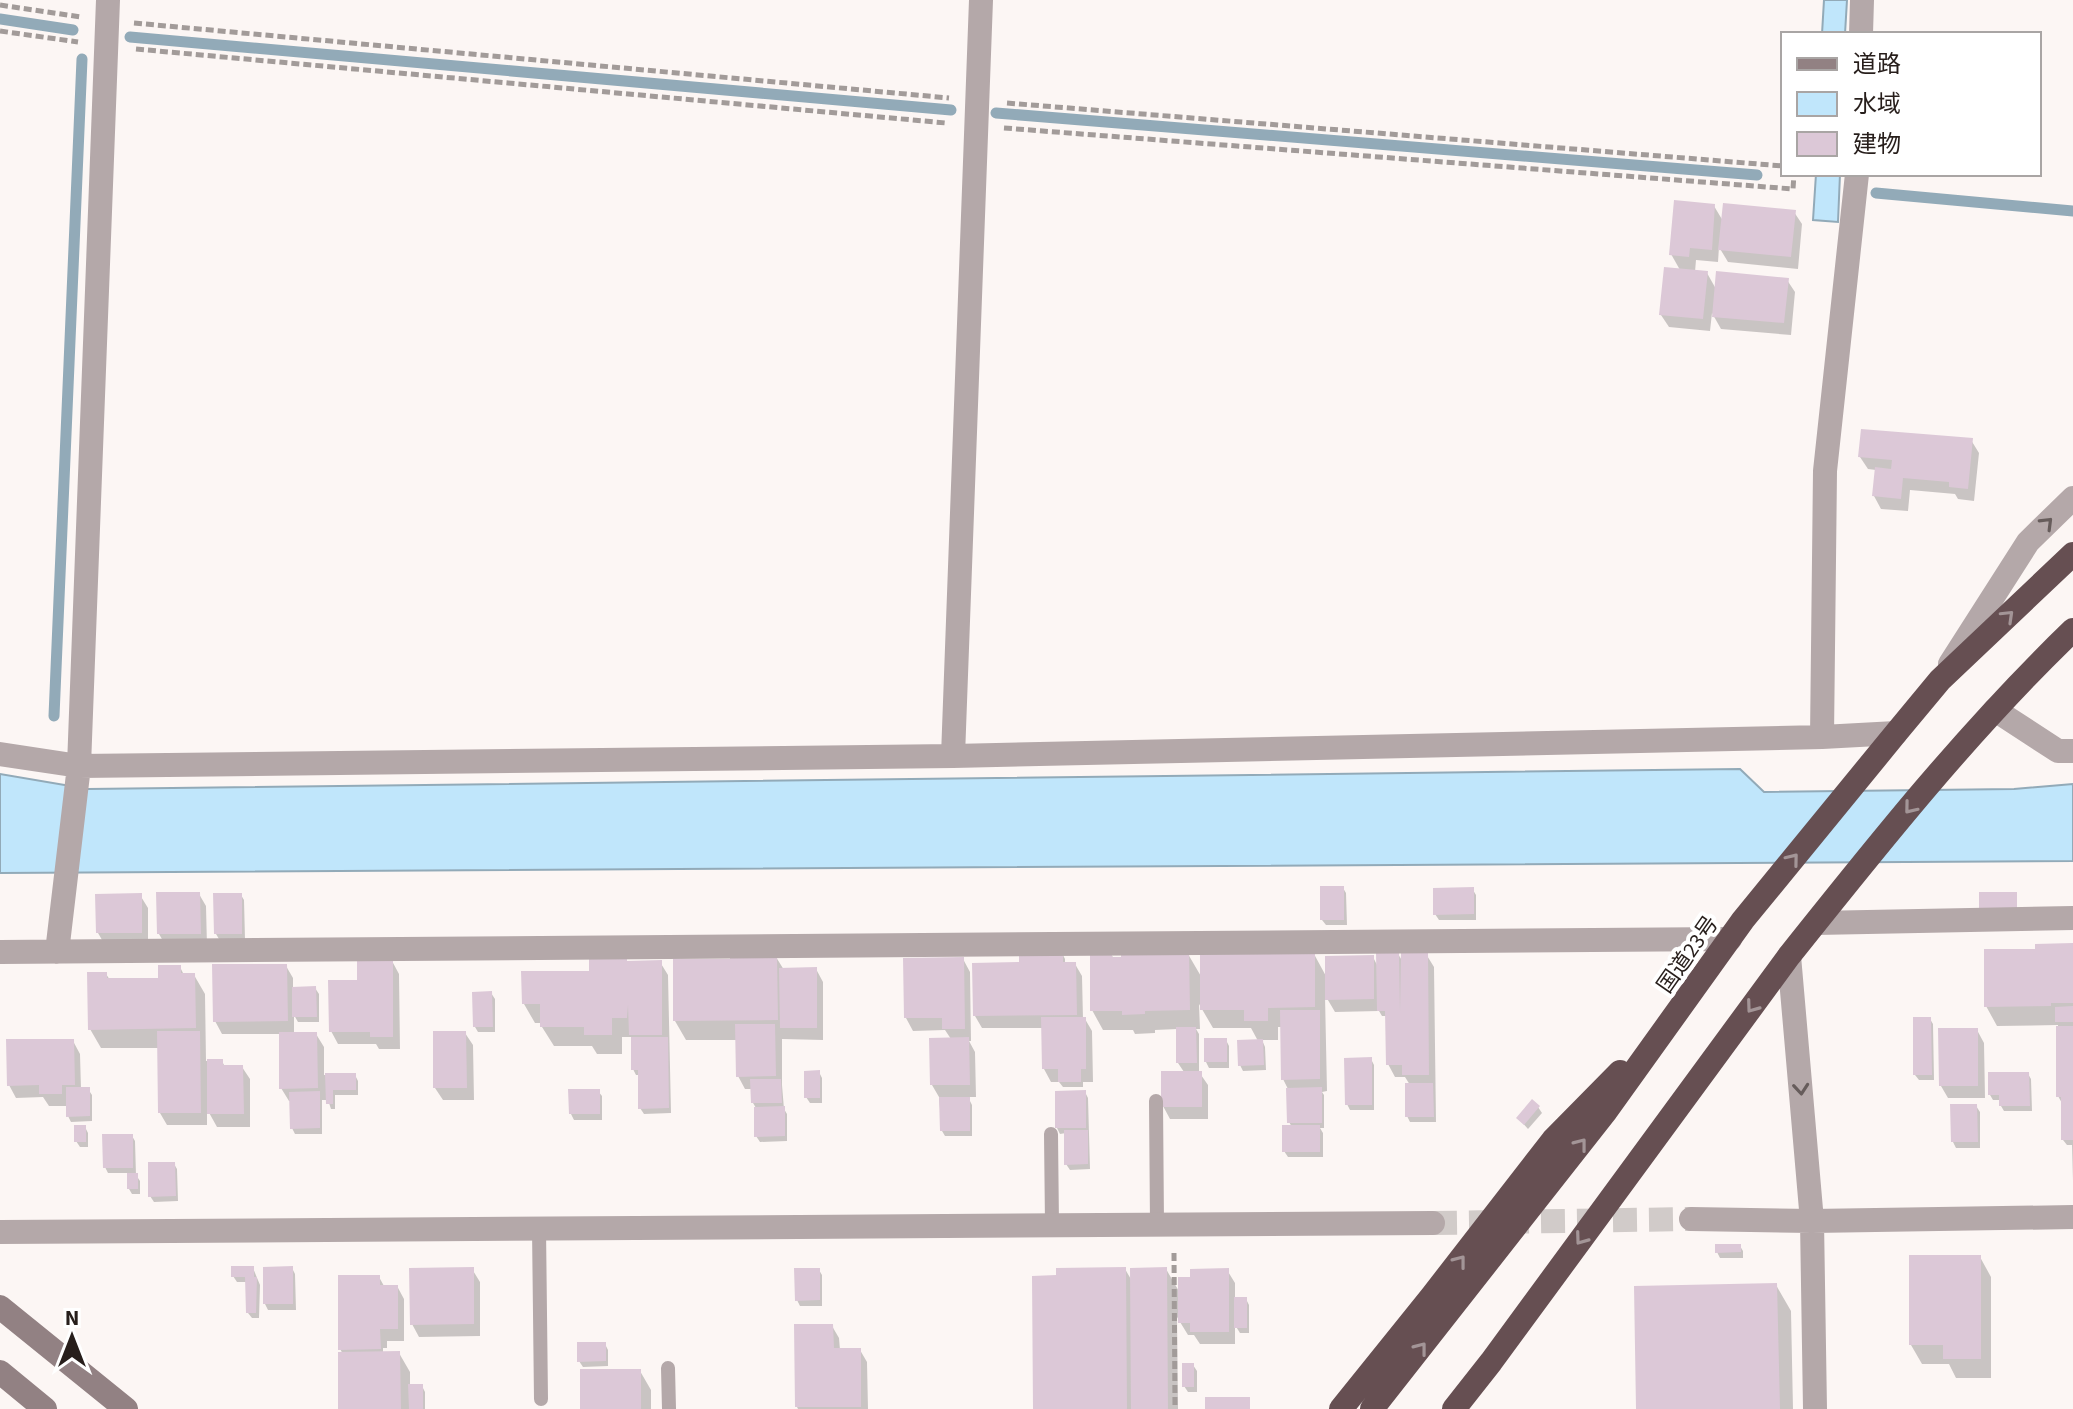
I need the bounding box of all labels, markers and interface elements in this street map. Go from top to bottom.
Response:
legend [1781,32,2041,176]
text: 道路 [1853,47,1901,82]
text: 水域 [1853,87,1901,122]
text: 建物 [1853,127,1901,162]
one-way arrow [2038,518,2052,533]
one-way arrow [1999,611,2013,625]
one-way arrow [1905,799,1920,813]
one-way arrow [1783,853,1797,868]
street label: 国道23号 [1650,909,1726,1000]
one-way arrow [1747,998,1762,1013]
one-way arrow [1792,1083,1809,1096]
one-way arrow [1572,1138,1586,1152]
one-way arrow [1577,1230,1591,1245]
one-way arrow [1450,1255,1464,1269]
north arrow [32,1297,112,1377]
text: N [65,1302,79,1334]
one-way arrow [1411,1342,1425,1357]

